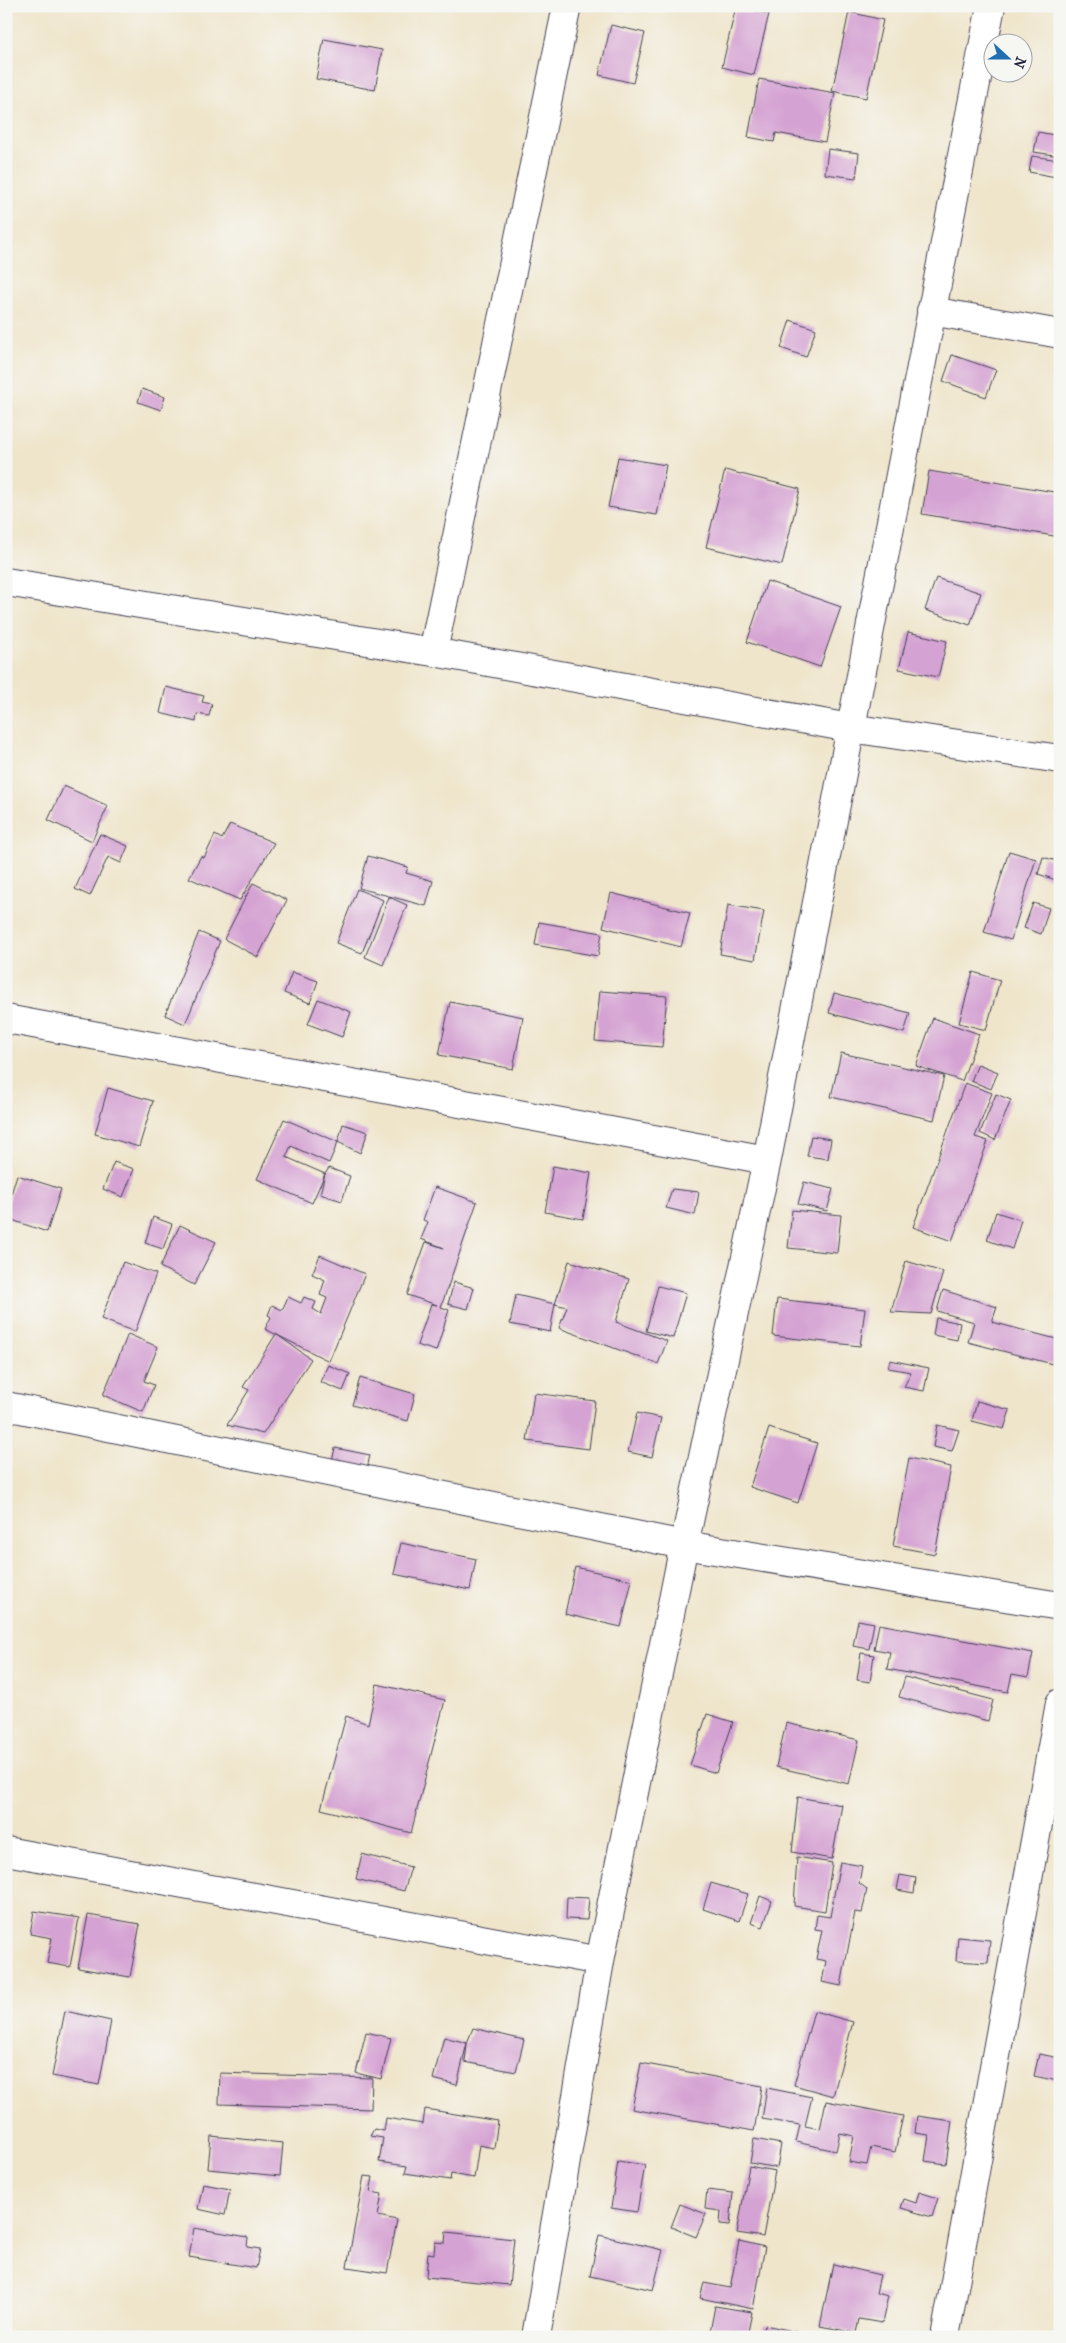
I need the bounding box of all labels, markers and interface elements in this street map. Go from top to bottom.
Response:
north arrow [984,32,1034,82]
text: N [1010,54,1030,71]

